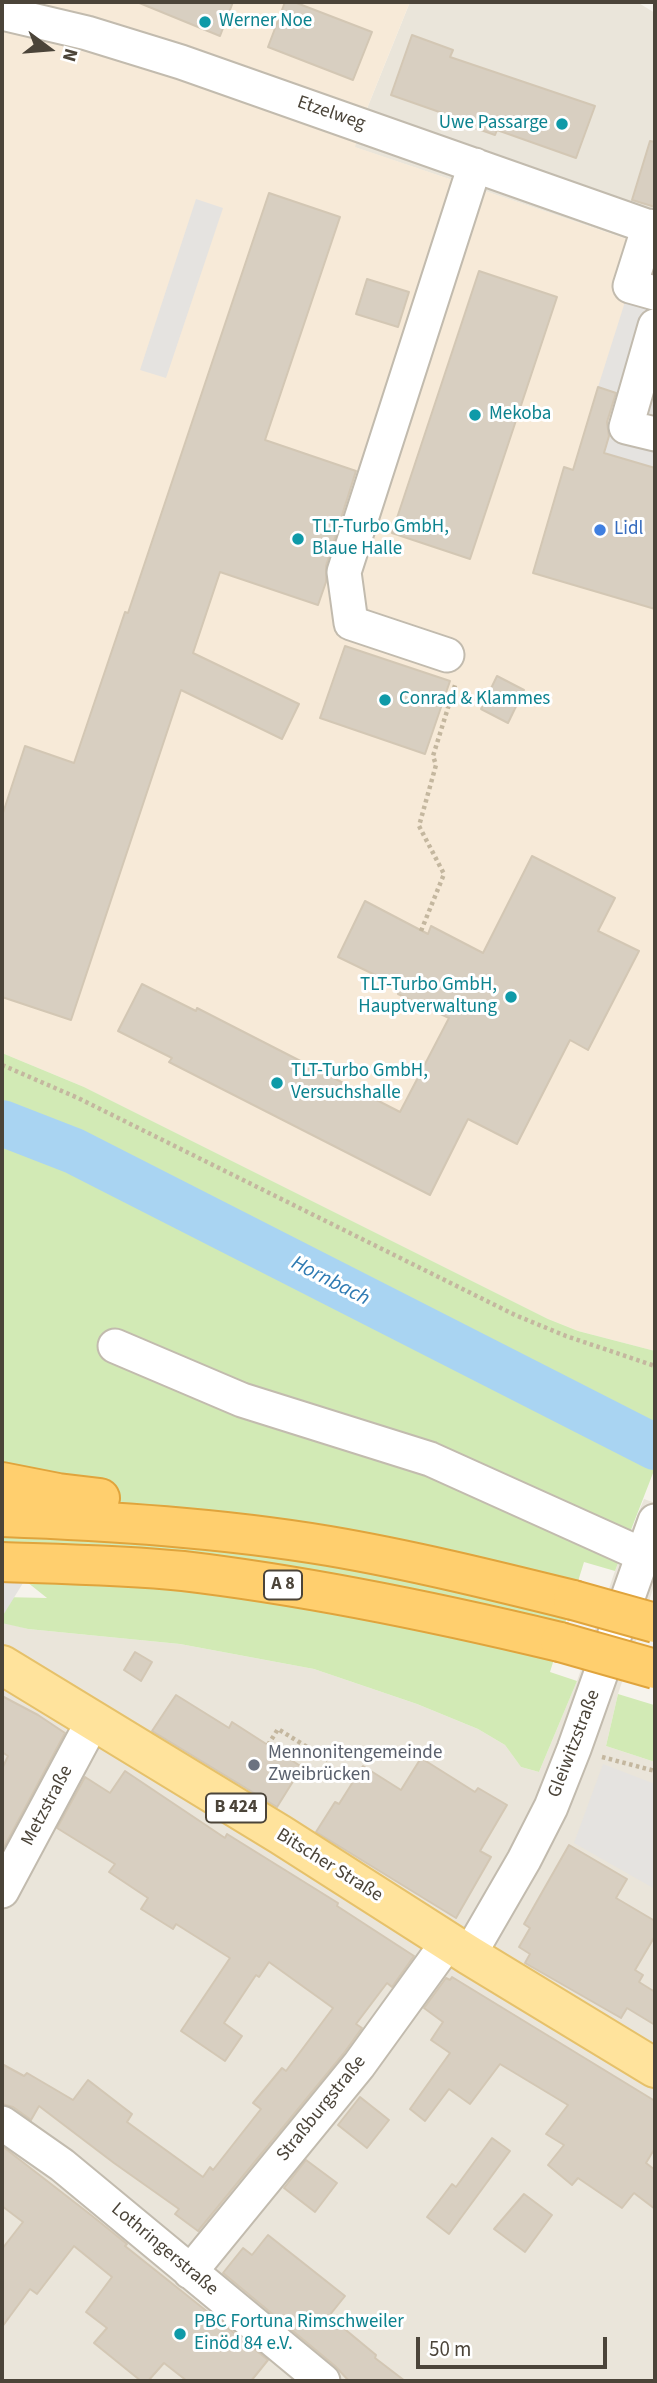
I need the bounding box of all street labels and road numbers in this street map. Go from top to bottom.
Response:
street label: Etzelweg [294,92,368,136]
road number: A 8 [264,1570,302,1600]
street label: Gleiwitzstraße [544,1687,606,1801]
street label: Metzstraße [17,1762,79,1850]
road number: B 424 [206,1794,266,1822]
street label: Bitscher Straße [272,1824,386,1908]
street label: Straßburgstraße [272,2051,372,2167]
street label: Lothringerstraße [106,2199,222,2301]

